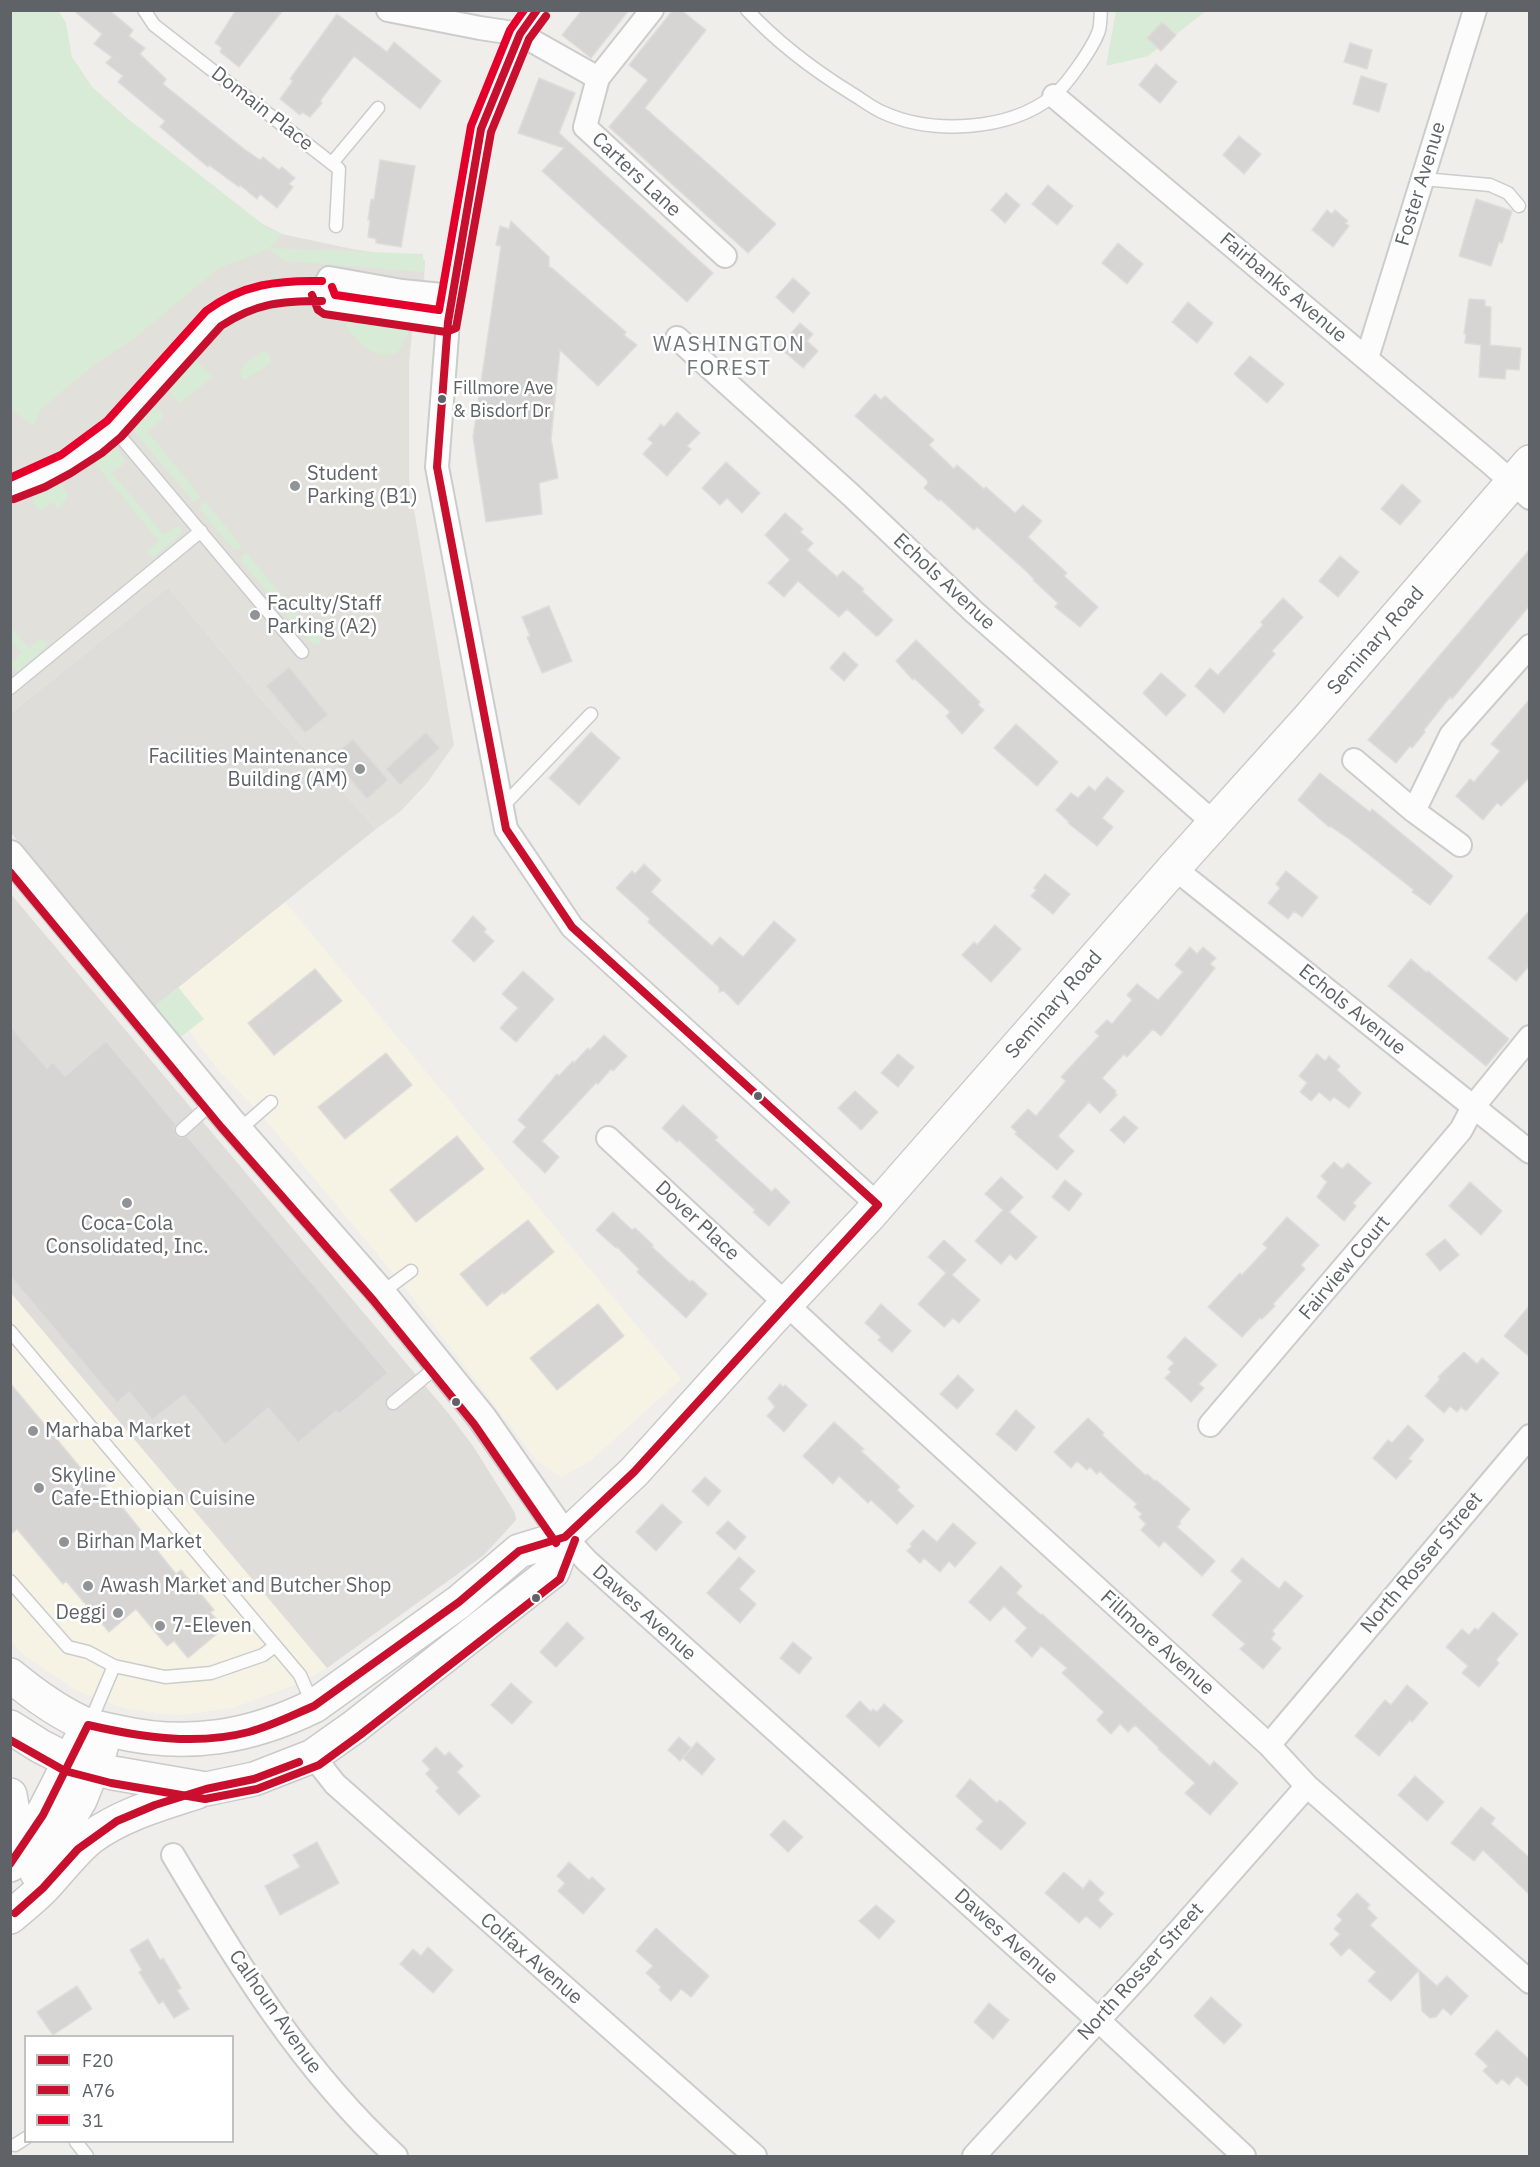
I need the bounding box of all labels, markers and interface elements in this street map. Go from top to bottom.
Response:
street label: Domain Place [206,62,318,156]
street label: Foster Avenue [1391,119,1451,249]
street label: Carters Lane [586,128,686,222]
street label: Fairbanks Avenue [1215,228,1351,348]
district label: WASHINGTON FOREST [653,332,805,382]
place label: Fillmore Ave & Bisdorf Dr [453,378,553,420]
marker: Fillmore Ave & Bisdorf Dr [436,393,448,405]
place label: Student Parking (B1) [307,462,418,509]
marker: Student Parking (B1) [288,479,302,493]
street label: Echols Avenue [888,529,1000,635]
street label: Seminary Road [1323,582,1429,700]
place label: Faculty/Staff Parking (A2) [267,592,381,639]
marker: Faculty/Staff Parking (A2) [248,608,262,622]
place label: Facilities Maintenance Building (AM) [148,745,348,792]
marker: Facilities Maintenance Building (AM) [353,762,367,776]
street label: Seminary Road [1001,946,1107,1064]
street label: Echols Avenue [1294,960,1410,1060]
unlabelled marker [752,1090,764,1102]
street label: Dover Place [650,1176,744,1266]
marker: Coca-Cola Consolidated, Inc. [120,1196,134,1210]
street label: Fairview Court [1294,1211,1396,1325]
place label: Coca-Cola Consolidated, Inc. [45,1212,209,1259]
unlabelled marker [450,1396,462,1408]
place label: Marhaba Market [45,1419,191,1443]
marker: Marhaba Market [26,1424,40,1438]
place label: Skyline Cafe-Ethiopian Cuisine [51,1464,255,1511]
marker: Skyline Cafe-Ethiopian Cuisine [32,1481,46,1495]
street label: North Rosser Street [1356,1488,1488,1638]
place label: Birhan Market [76,1530,202,1554]
marker: Birhan Market [57,1535,71,1549]
street label: Dawes Avenue [587,1560,701,1666]
place label: Awash Market and Butcher Shop [100,1574,391,1598]
marker: Awash Market and Butcher Shop [81,1579,95,1593]
street label: Fillmore Avenue [1095,1585,1219,1701]
unlabelled marker [530,1592,542,1604]
place label: Deggi [55,1601,106,1625]
marker: Deggi [111,1606,125,1620]
place label: 7-Eleven [172,1614,252,1638]
marker: 7-Eleven [153,1619,167,1633]
street label: Dawes Avenue [949,1884,1063,1990]
street label: North Rosser Street [1073,1898,1209,2046]
street label: Colfax Avenue [475,1908,587,2010]
street label: Calhoun Avenue [223,1946,327,2078]
legend [24,2035,234,2143]
text: F20 [82,2049,114,2072]
text: A76 [82,2079,115,2102]
text: 31 [82,2109,104,2132]

